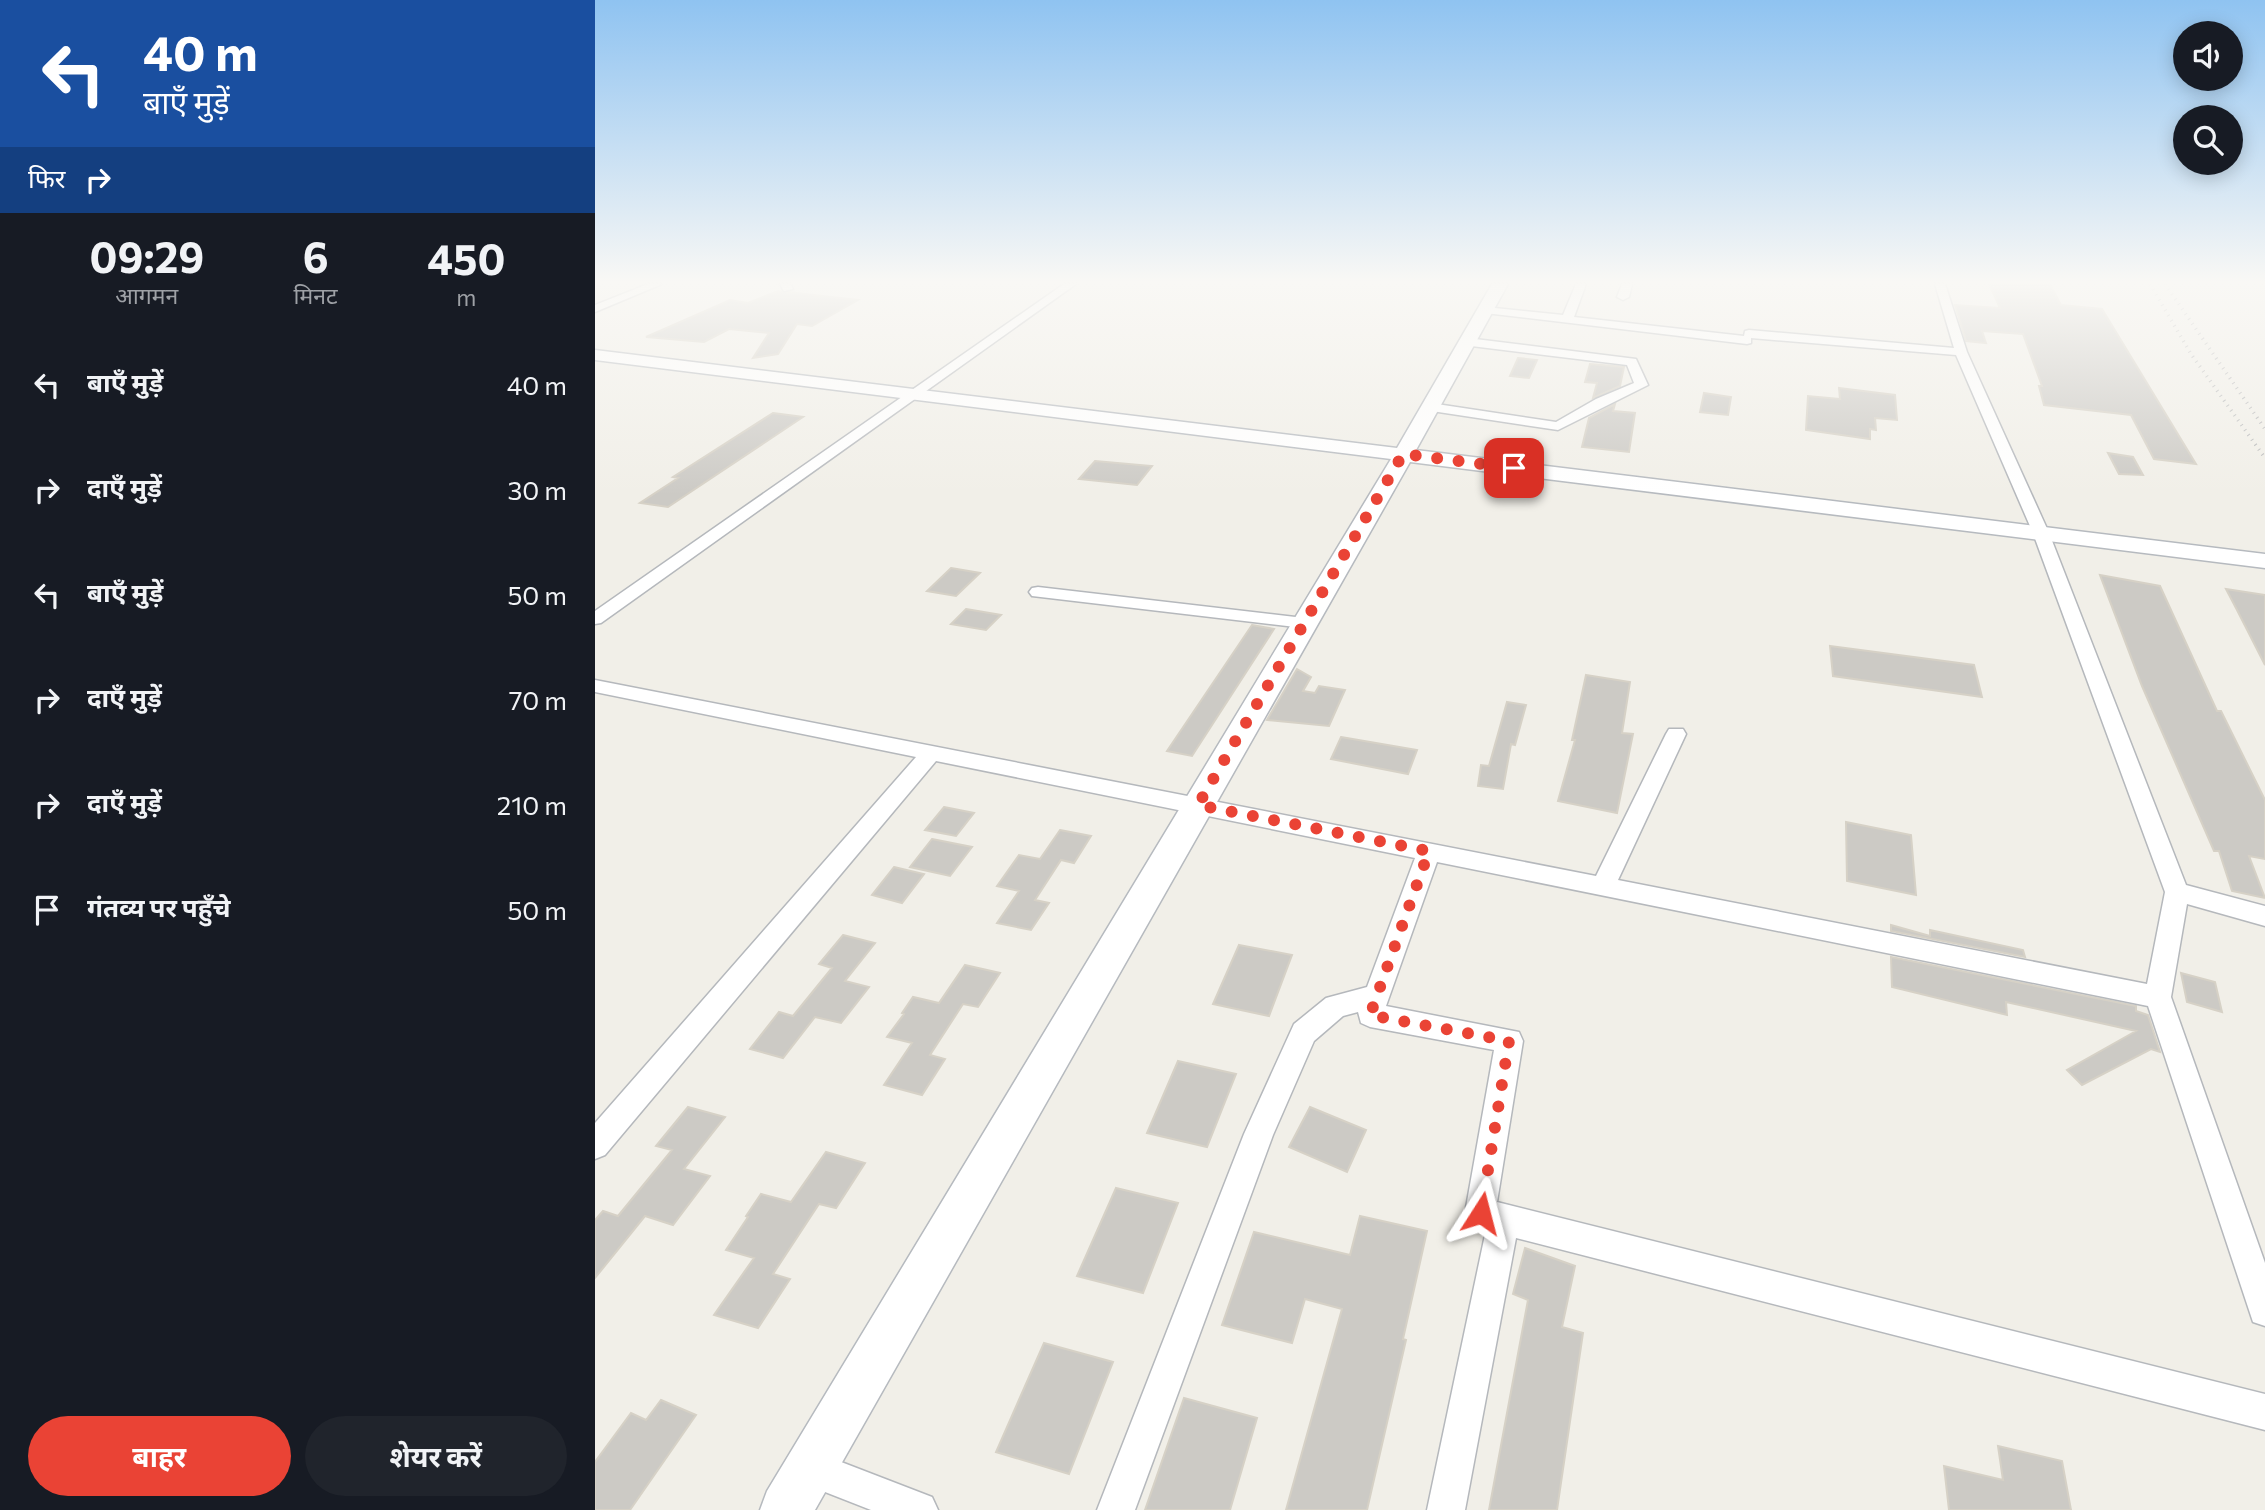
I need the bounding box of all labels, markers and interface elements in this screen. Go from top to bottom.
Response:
text: 40 m [143,21,258,81]
map controls [2173,21,2243,175]
button: sound [2173,21,2243,91]
icon: left [28,28,119,119]
text: बाएँ मुड़ें [143,81,230,121]
button: search [2173,105,2243,175]
icon: right [79,161,117,199]
text: फिर [28,162,65,193]
text: 09:29 [90,230,204,282]
text: 6 [303,230,329,282]
text: 450 [427,232,505,284]
text: आगमन [115,281,178,309]
text: मिनट [294,281,338,309]
text: m [456,283,476,311]
icon: left [28,366,66,404]
text: बाएँ मुड़ें [87,366,163,397]
text: 40 m [507,369,567,400]
pin [1484,438,1544,498]
icon: arrive [1495,449,1533,487]
icon: right [28,471,66,509]
text: दाएँ मुड़ें [87,471,162,502]
text: 30 m [508,474,567,505]
icon: left [28,576,66,614]
text: बाएँ मुड़ें [87,576,163,607]
text: 50 m [507,579,567,610]
icon: right [28,681,66,719]
text: दाएँ मुड़ें [87,681,162,712]
text: 70 m [509,684,567,715]
icon: right [28,786,66,824]
text: दाएँ मुड़ें [87,786,162,817]
text: 210 m [497,789,567,820]
icon: arrive [28,891,66,929]
text: गंतव्य पर पहुँचे [87,891,231,922]
text: 50 m [507,894,567,925]
position arrow [1444,1176,1518,1250]
button: बाहर [28,1416,291,1496]
button: शेयर करें [305,1416,567,1496]

